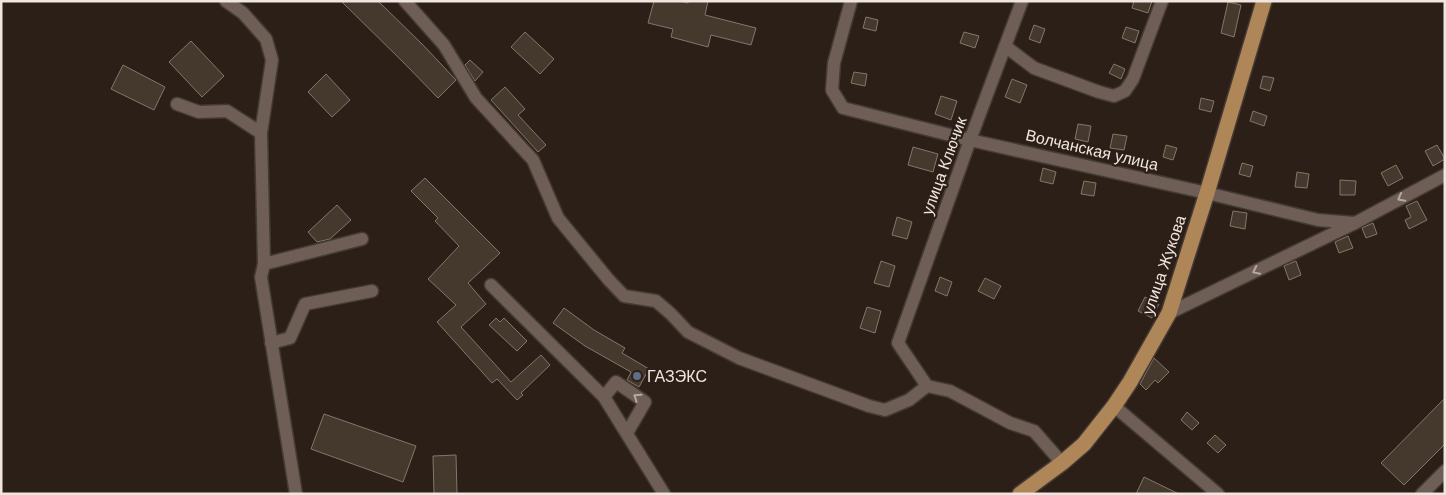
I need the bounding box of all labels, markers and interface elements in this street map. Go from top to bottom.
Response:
street label: улица Ключик [918,114,970,217]
street label: Волчанская улица [1024,126,1160,174]
one-way arrow [1398,191,1407,201]
street label: улица Жукова [1139,213,1189,317]
one-way arrow [1252,265,1261,275]
place label: ГАЗЭКС [647,368,707,385]
marker: ГАЗЭКС [631,370,643,382]
one-way arrow [634,394,643,403]

